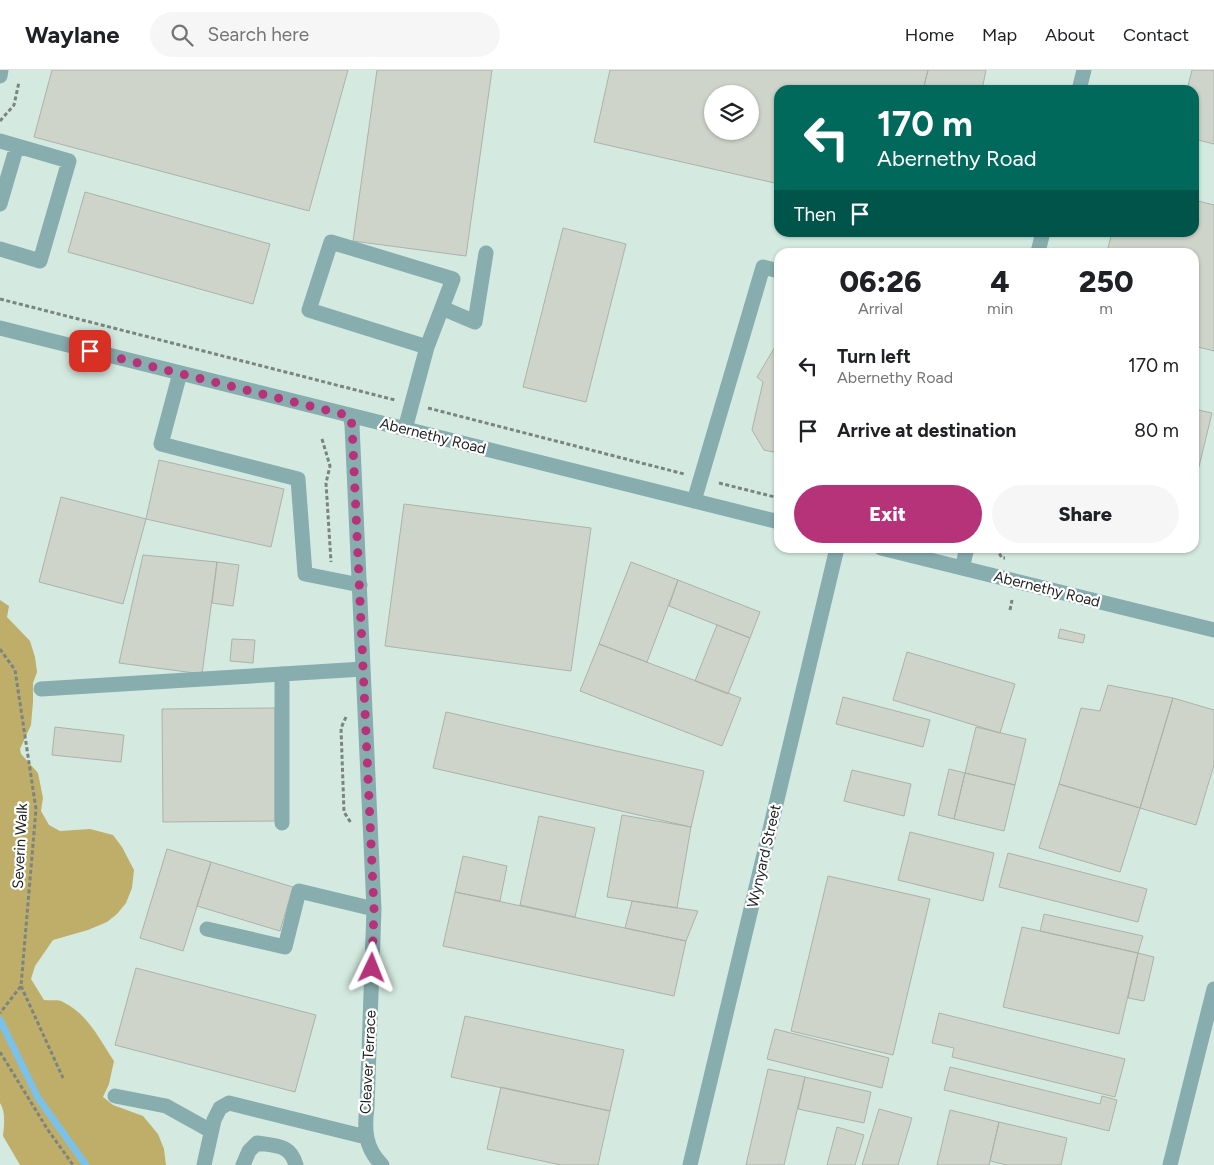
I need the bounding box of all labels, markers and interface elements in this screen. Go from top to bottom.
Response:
search box [150,12,500,57]
text: Waylane [25,20,120,49]
icon: search [168,21,196,49]
text: Search here [208,23,309,46]
text: Home [905,24,954,46]
text: Map [982,24,1017,46]
text: About [1045,24,1095,46]
text: Contact [1123,24,1189,46]
map controls [704,85,759,140]
button: layers [704,85,759,140]
text: 170 m [877,103,973,145]
icon: left [794,105,859,170]
text: Abernethy Road [877,145,1037,172]
icon: arrive [846,200,874,228]
text: Then [794,203,836,226]
text: 06:26 [839,263,922,300]
text: 4 [991,263,1010,300]
text: 250 [1079,263,1134,300]
text: Arrival [858,299,903,318]
text: min [987,299,1013,318]
text: m [1099,299,1113,318]
pin [69,330,111,372]
icon: arrive [76,337,104,365]
text: Turn left [837,345,911,368]
icon: left [794,352,822,380]
text: 170 m [1128,354,1179,377]
text: Abernethy Road [837,368,953,387]
street label: Abernethy Road [378,414,488,458]
icon: arrive [794,417,822,445]
text: Arrive at destination [837,419,1016,442]
text: 80 m [1134,419,1179,442]
button: Exit [794,485,982,543]
button: Share [992,485,1179,543]
street label: Abernethy Road [992,567,1102,611]
street label: Severin Walk [9,802,31,889]
street label: Wynyard Street [743,802,785,909]
position arrow [345,941,397,993]
street label: Cleaver Terrace [356,1010,380,1114]

